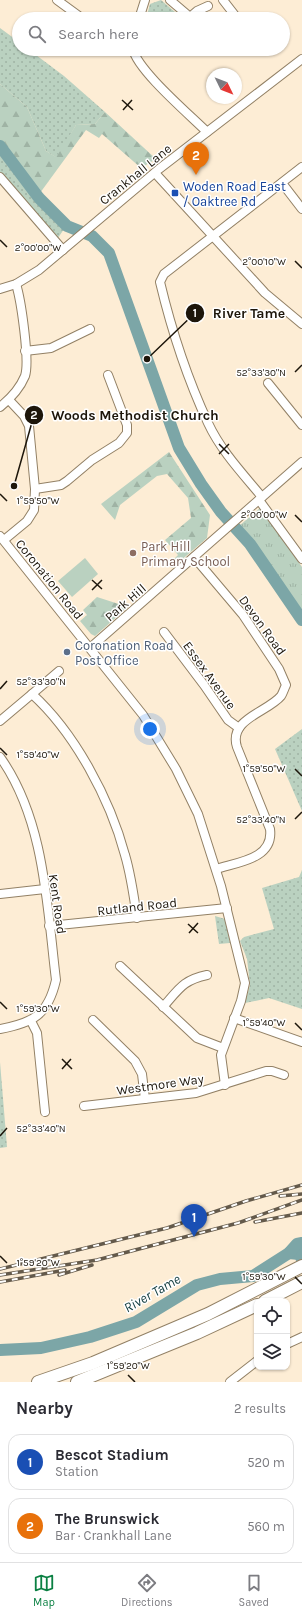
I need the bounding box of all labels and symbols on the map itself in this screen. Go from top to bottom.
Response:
north arrow [206,68,242,104]
street label: Crankhall Lane [96,141,175,208]
pin: 2 [183,142,209,175]
place label: Woden Road East / Oaktree Rd [183,179,286,209]
marker: Woden Road East / Oaktree Rd [170,188,180,198]
text: 2°00'00"W [15,242,61,254]
text: 2°00'10"W [242,256,286,268]
callout: River Tame [185,300,293,326]
text: River Tame [213,305,285,322]
text: 1 [193,306,197,320]
text: 52°33'30"N [236,367,286,379]
callout: Woods Methodist Church [24,402,227,428]
text: Woods Methodist Church [51,407,219,424]
text: 2 [30,408,38,422]
text: 1°59'50"W [16,495,60,507]
text: 2°00'00"W [241,509,287,521]
street label: Coronation Road [13,536,86,622]
place label: Park Hill Primary School [141,539,230,569]
marker: Park Hill Primary School [128,548,138,558]
street label: Park Hill [102,581,149,624]
street label: Devon Road [236,593,289,658]
place label: Coronation Road Post Office [75,638,174,668]
street label: Essex Avenue [180,638,239,712]
marker: Coronation Road Post Office [62,647,72,657]
text: 52°33'30"N [16,676,66,688]
your location [140,719,160,739]
text: 1°59'40"W [16,749,60,761]
text: 1°59'50"W [242,763,286,775]
text: 52°33'40"N [236,814,286,826]
street label: Kent Road [46,873,69,935]
street label: Rutland Road [96,895,178,918]
text: 1°59'30"W [16,1003,60,1015]
text: 1°59'40"W [242,1017,286,1029]
street label: Westmore Way [116,1071,205,1098]
text: 52°33'40"N [16,1123,66,1135]
pin: 1 [181,1204,207,1237]
text: 1°59'20"W [16,1257,60,1269]
water label: River Tame [121,1270,184,1316]
text: 1°59'30"W [242,1271,286,1283]
text: 1°59'20"W [106,1360,150,1372]

